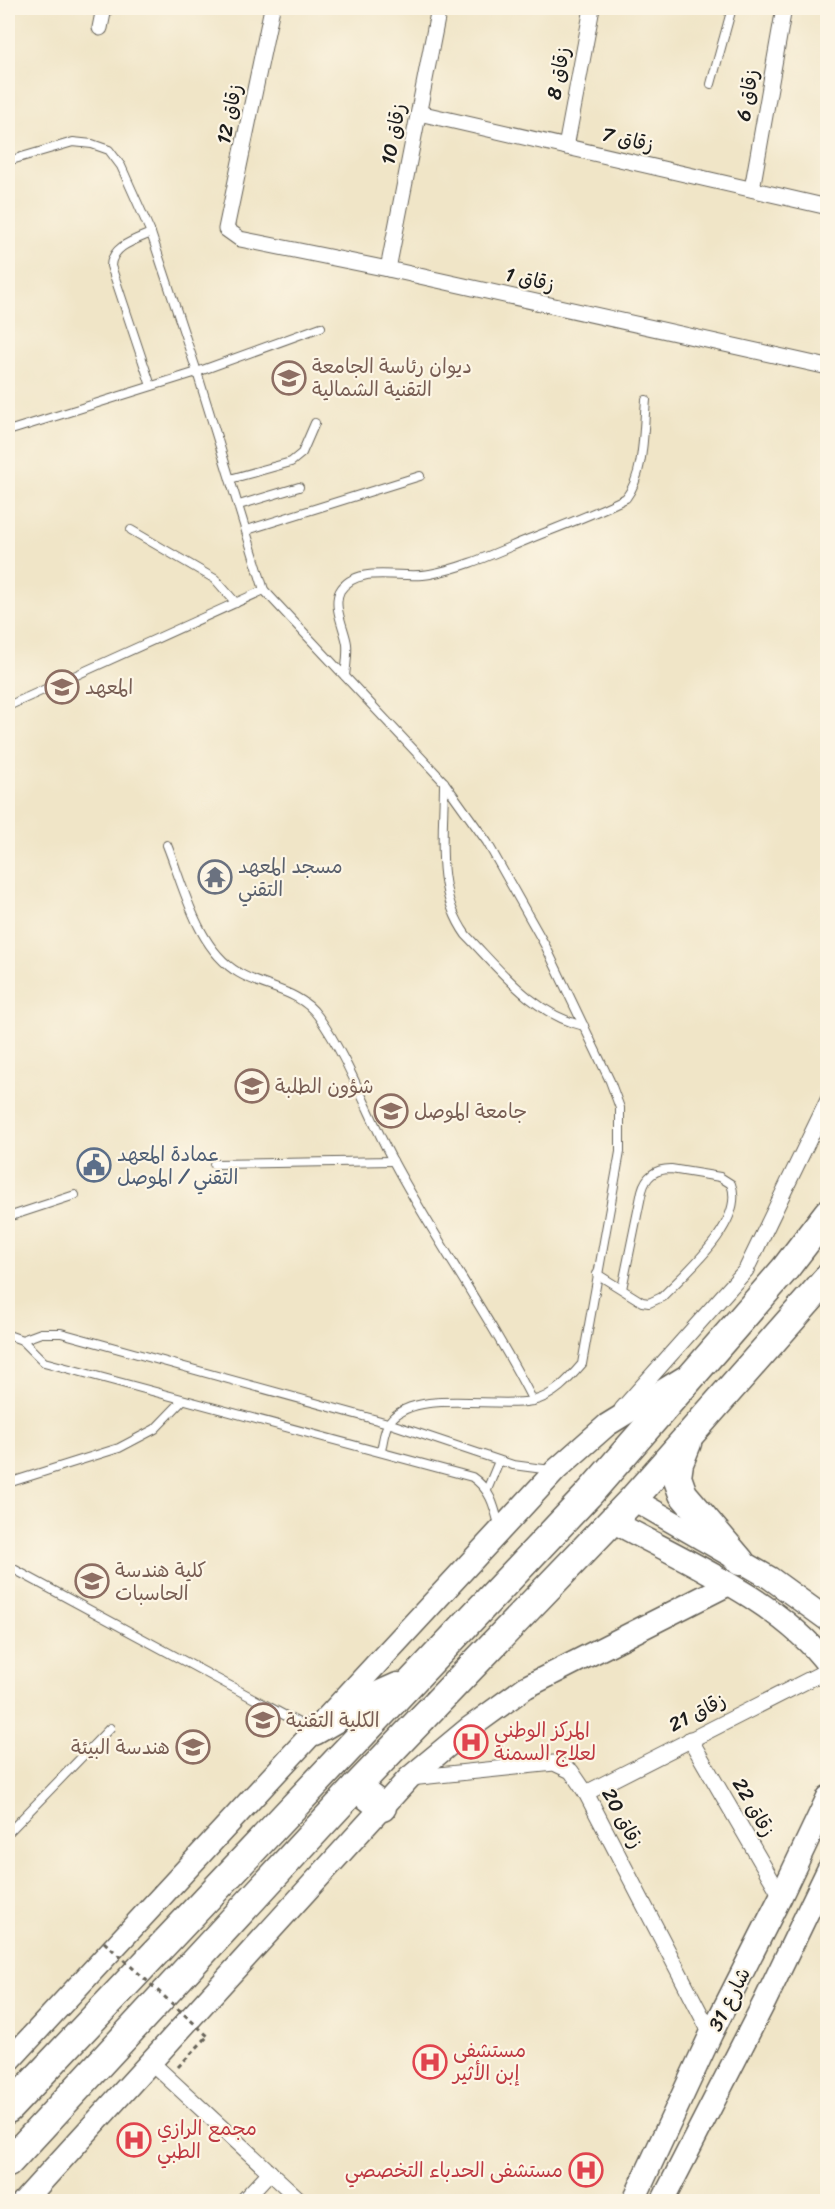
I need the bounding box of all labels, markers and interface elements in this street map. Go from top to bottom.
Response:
street label: زقاق 8 [536,44,581,102]
street label: زقاق 6 [726,66,769,124]
street label: زقاق 12 [206,81,253,148]
street label: زقاق 10 [370,100,417,168]
street label: زقاق 7 [598,117,657,162]
street label: زقاق 1 [502,257,558,302]
place label: ديوان رئاسة الجامعة التقنية الشمالية [312,349,472,407]
school or university icon: ديوان رئاسة الجامعة التقنية الشمالية [271,360,307,396]
school or university icon: المعهد [44,669,80,705]
place label: المعهد [85,670,133,705]
place label: مسجد المعهد التقني [238,849,343,907]
temple icon: مسجد المعهد التقني [197,859,233,895]
school or university icon: شؤون الطلبة [234,1068,270,1104]
place label: شؤون الطلبة [275,1069,374,1104]
school or university icon: جامعة الموصل [373,1093,409,1129]
place label: جامعة الموصل [414,1094,527,1129]
place label: عمادة المعهد التقني / الموصل [117,1137,238,1195]
public building icon: عمادة المعهد التقني / الموصل [76,1147,112,1183]
place label: كلية هندسة الحاسبات [115,1553,206,1611]
school or university icon: كلية هندسة الحاسبات [74,1563,110,1599]
street label: زقاق 21 [662,1683,732,1742]
school or university icon: الكلية التقنية [245,1702,281,1738]
place label: الكلية التقنية [286,1703,380,1738]
place label: المركز الوطني لعلاج السمنة [494,1713,596,1771]
hospital icon: المركز الوطني لعلاج السمنة [453,1724,489,1760]
school or university icon: هندسة البيئة [175,1729,211,1765]
place label: هندسة البيئة [71,1730,170,1765]
street label: زقاق 22 [722,1771,785,1844]
street label: زقاق 20 [592,1781,653,1855]
street label: شارع 31 [698,1961,760,2037]
place label: مستشفى إبن الأثير [451,2033,526,2091]
hospital icon: مستشفى إبن الأثير [412,2044,448,2080]
place label: مجمع الرازي الطبي [157,2111,257,2169]
hospital icon: مجمع الرازي الطبي [116,2122,152,2158]
hospital icon: مستشفى الحدباء التخصصي [568,2152,604,2188]
place label: مستشفى الحدباء التخصصي [345,2153,563,2188]

